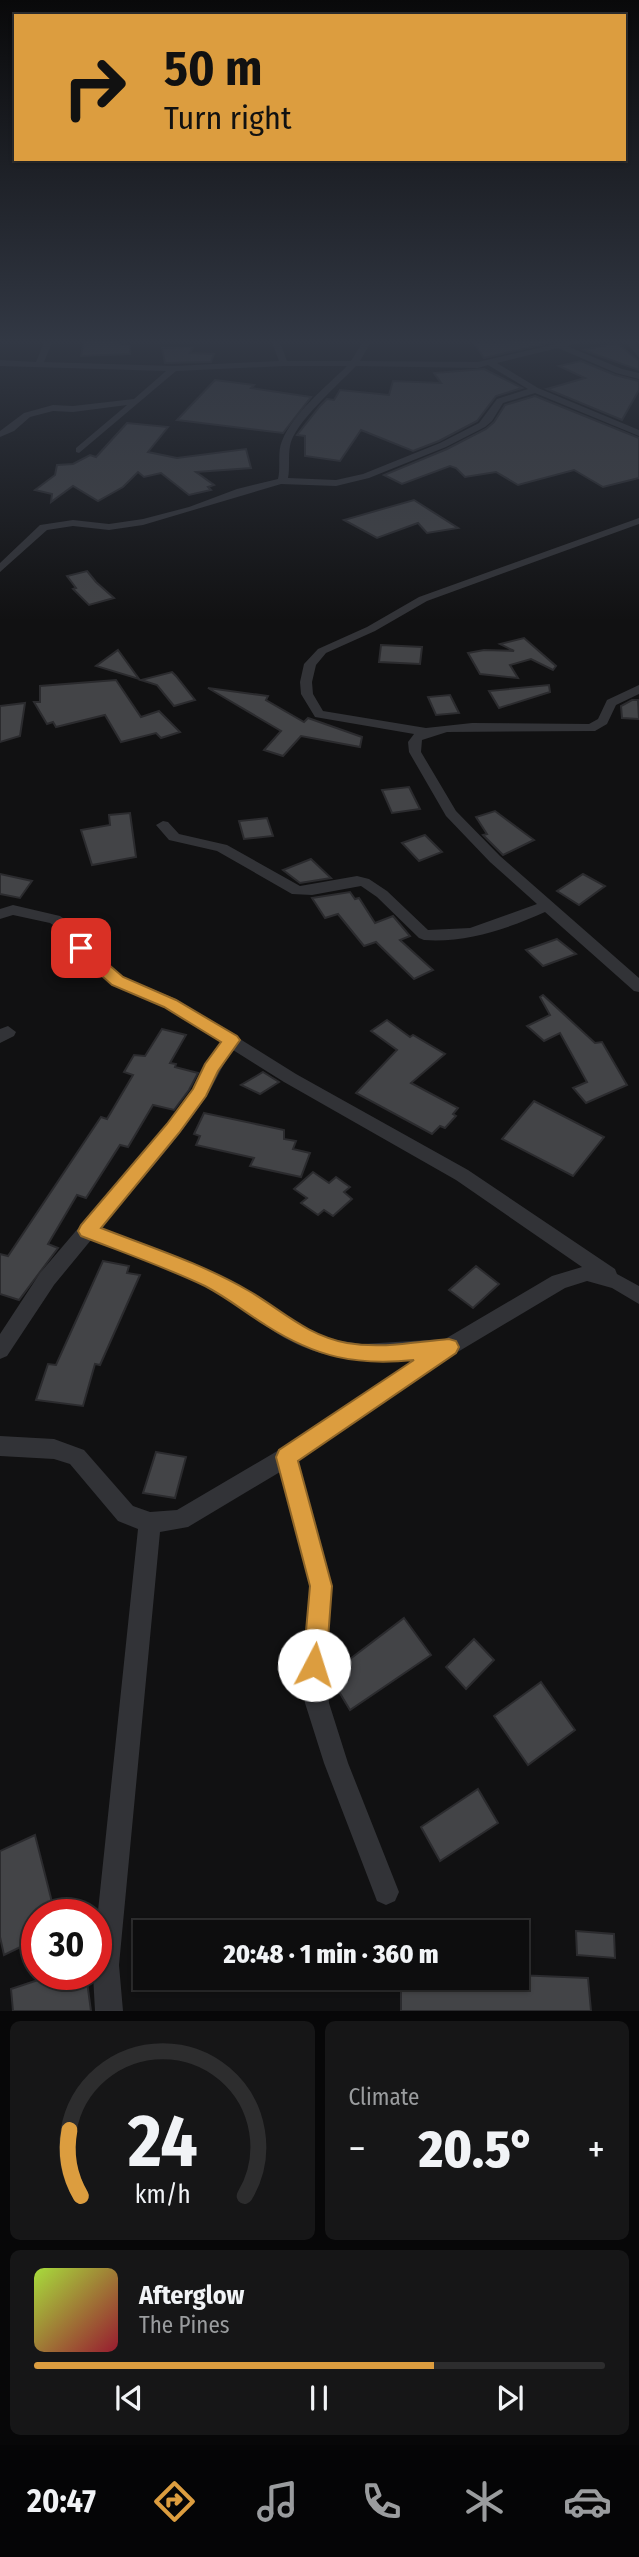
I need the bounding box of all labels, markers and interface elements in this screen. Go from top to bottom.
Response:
text: 50 m [164,39,262,98]
icon: right [49,42,140,133]
text: Turn right [164,99,291,137]
pin [51,918,111,978]
icon: arrive [62,929,100,967]
position arrow [277,1628,351,1702]
speed limit sign: 30 [21,1899,112,1990]
text: 20:48 · 1 min · 360 m [223,1939,439,1970]
text: Climate [349,2083,419,2111]
text: 24 [126,2099,197,2186]
text: 20.5° [419,2118,534,2181]
text: − [349,2126,366,2172]
text: + [588,2126,605,2172]
text: km/h [134,2180,190,2210]
text: Afterglow [139,2280,244,2311]
text: The Pines [139,2311,230,2339]
icon: previous [110,2379,148,2417]
icon: pause [300,2379,338,2417]
icon: next [491,2379,529,2417]
icon: directions [150,2477,199,2526]
icon: music [253,2477,302,2526]
icon: phone [357,2477,406,2526]
icon: climate [460,2477,509,2526]
icon: car [563,2477,612,2526]
text: 20:47 [27,2482,96,2520]

